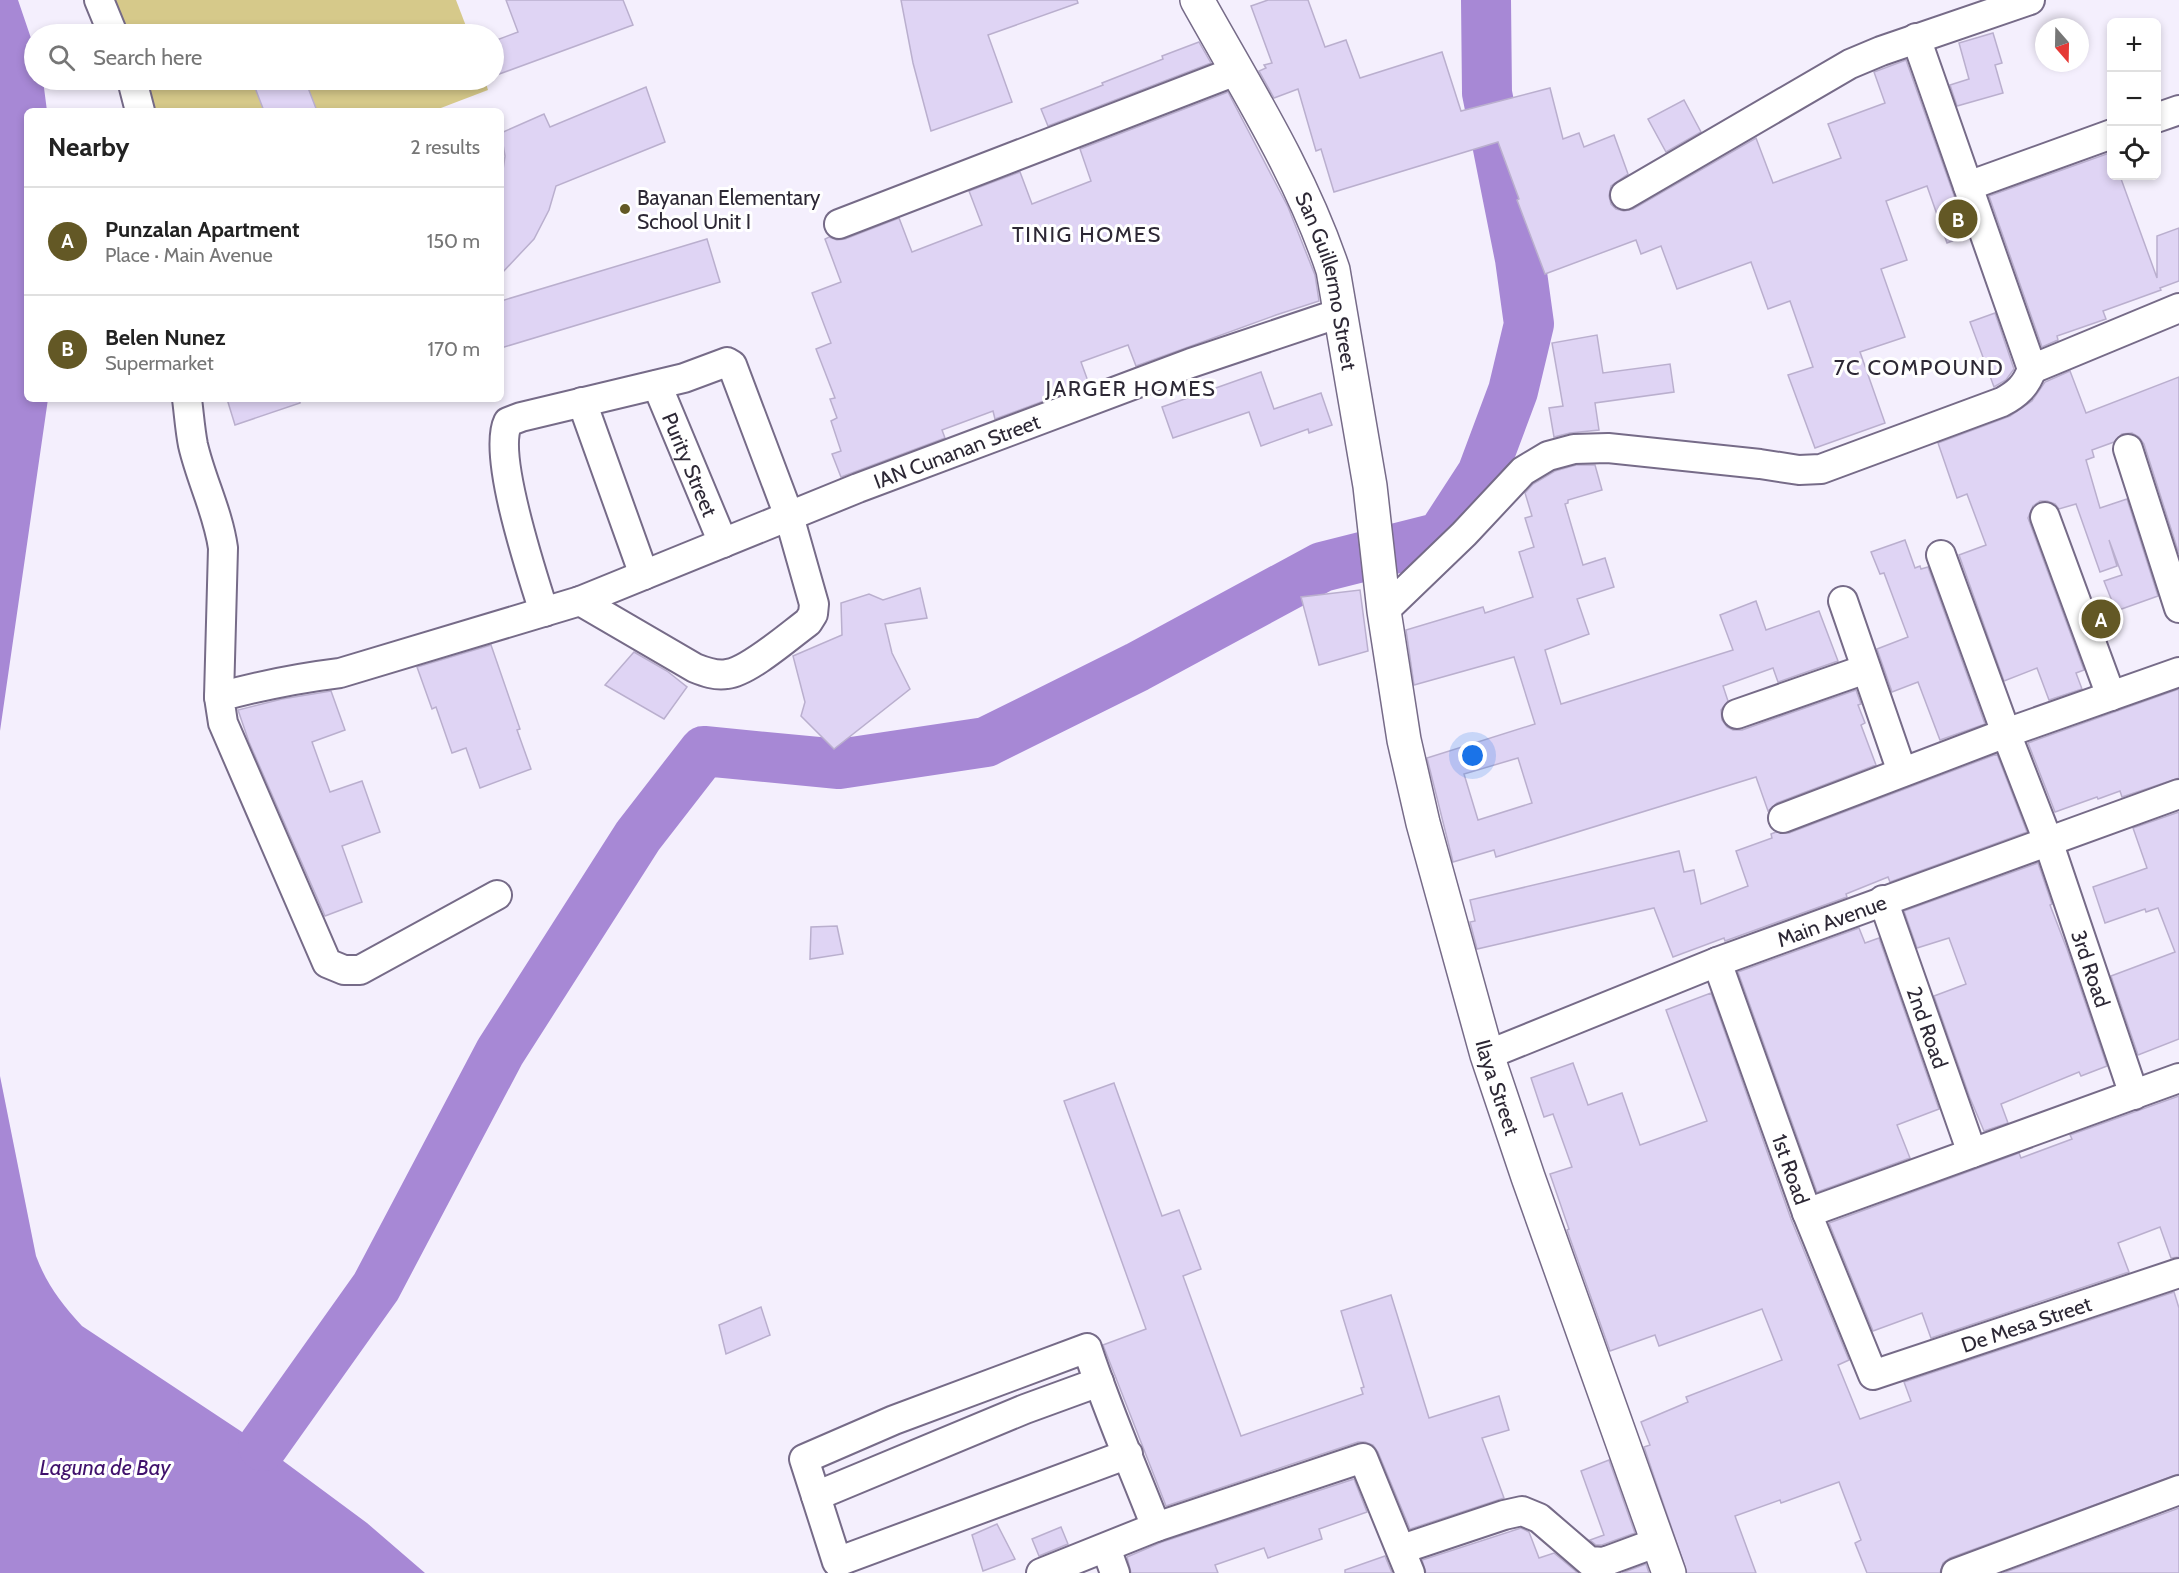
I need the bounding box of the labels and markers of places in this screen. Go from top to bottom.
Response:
place label: Bayanan Elementary School Unit I [637,185,821,234]
pin: B [1938,196,1978,242]
marker: Bayanan Elementary School Unit I [618,202,632,216]
pin: A [2082,596,2120,642]

